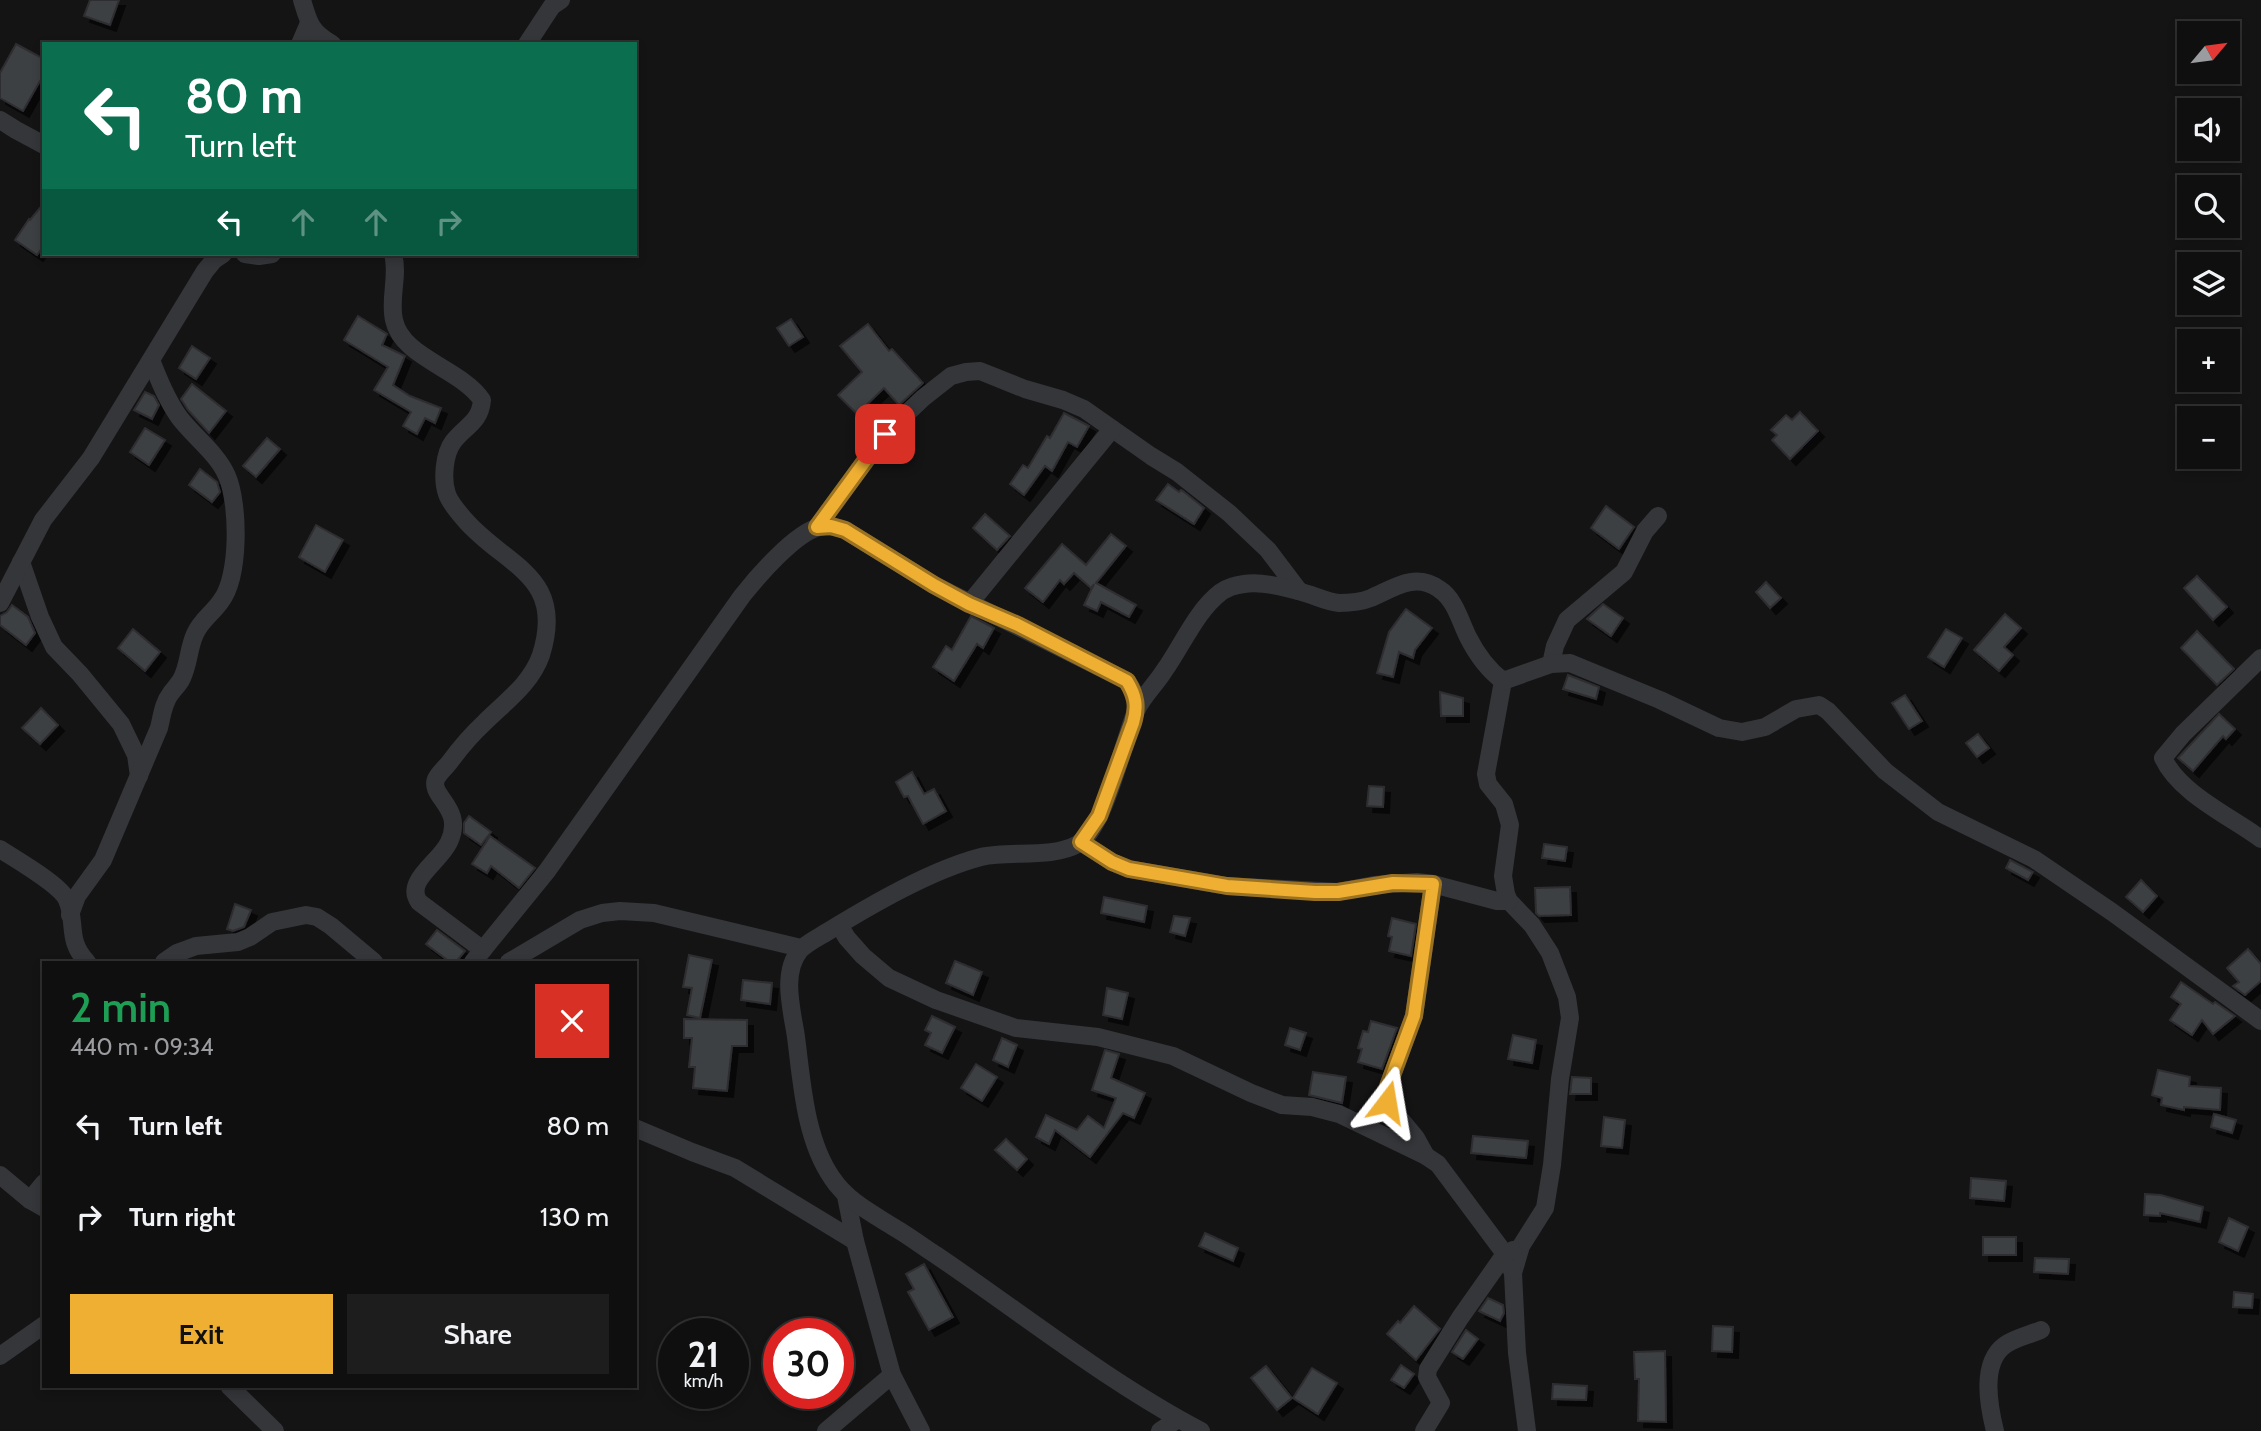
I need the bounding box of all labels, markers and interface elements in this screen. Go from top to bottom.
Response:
north arrow [2177,21,2240,84]
map controls [2177,21,2240,469]
text: 80 m [185,66,303,125]
icon: left [70,70,161,161]
button: sound [2177,98,2240,161]
text: Turn left [185,126,296,165]
button: search [2177,175,2240,238]
icon: left [211,203,249,241]
icon: ahead [284,203,322,241]
icon: ahead [357,203,395,241]
icon: right [430,203,468,241]
button: layers [2177,252,2240,315]
button: + [2177,329,2240,392]
pin [855,404,915,464]
button: − [2177,406,2240,469]
icon: arrive [866,415,904,453]
text: 2 min [70,981,171,1033]
button: close [535,984,609,1058]
text: 440 m · 09:34 [70,1033,213,1061]
position arrow [1350,1065,1424,1139]
icon: left [70,1107,108,1145]
text: Turn left [129,1110,222,1142]
text: 80 m [546,1110,609,1142]
icon: right [70,1198,108,1236]
text: Turn right [129,1201,235,1233]
text: 130 m [540,1201,609,1233]
button: Exit [70,1294,333,1374]
button: Share [347,1294,609,1374]
speed limit sign: 30 [763,1318,854,1409]
text: 21 [688,1333,719,1376]
text: km/h [684,1370,723,1392]

